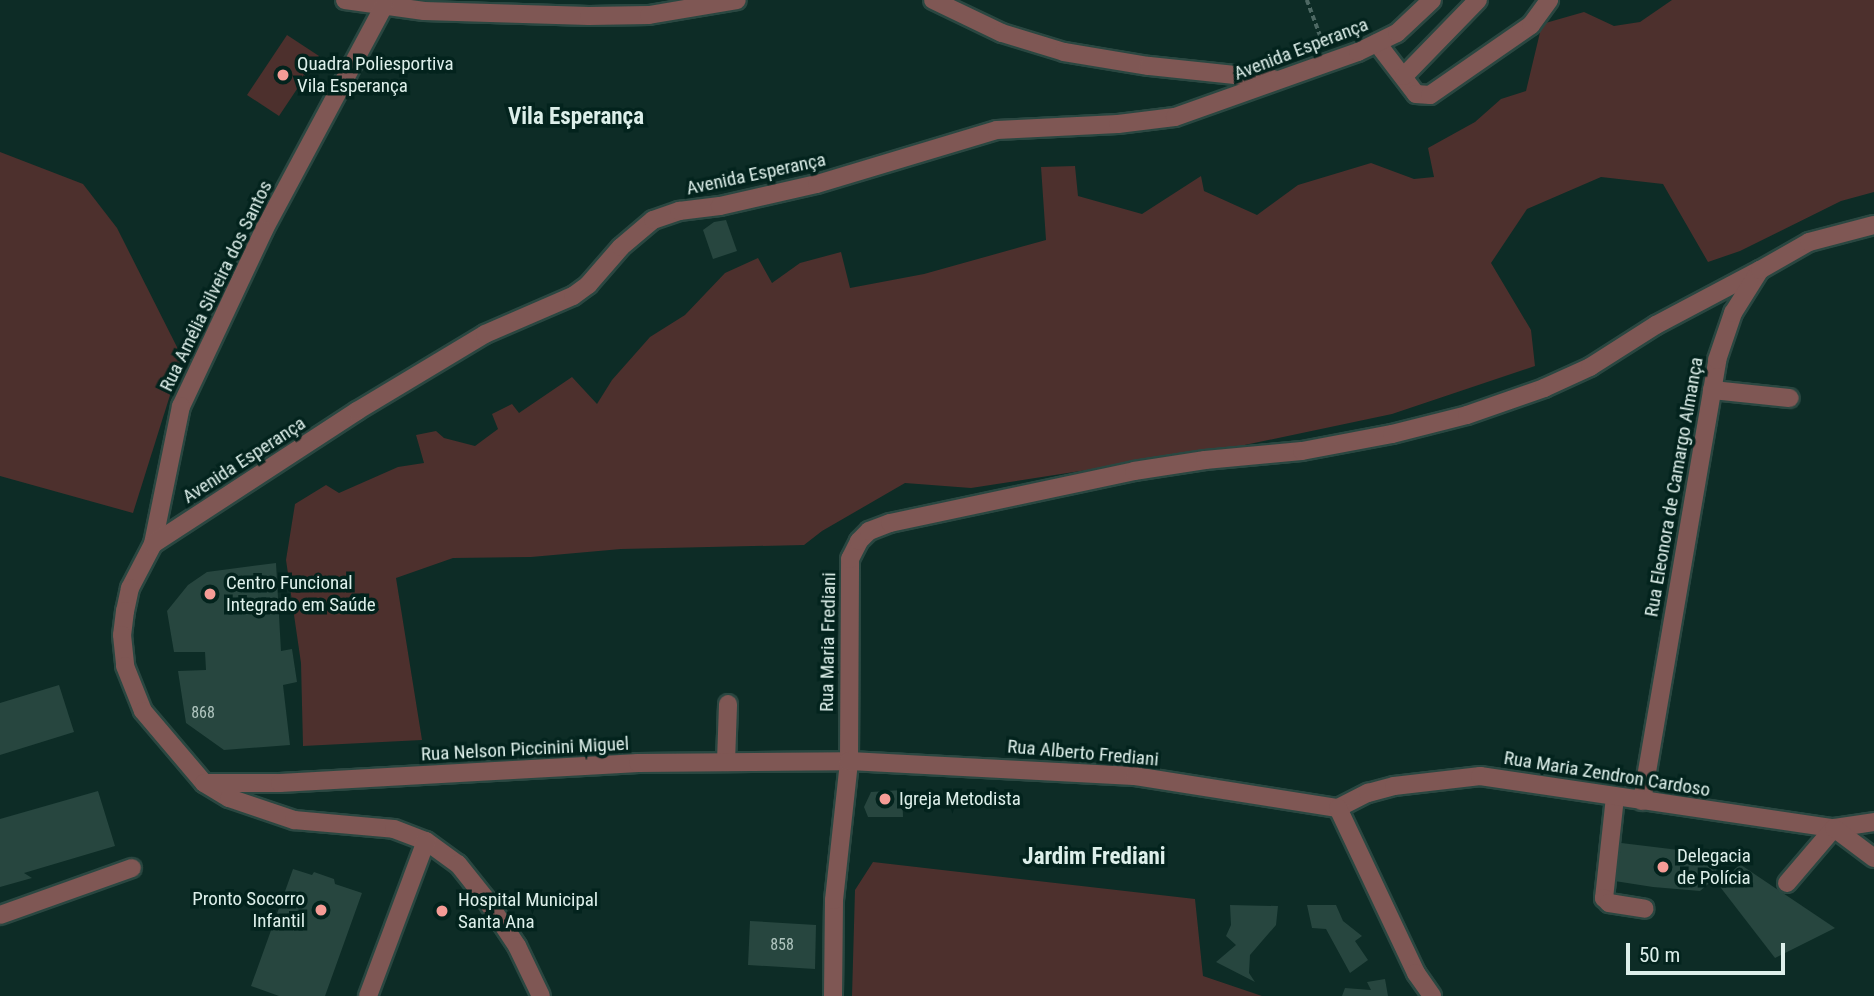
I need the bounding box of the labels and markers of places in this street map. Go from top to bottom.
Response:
place label: Quadra Poliesportiva Vila Esperança [297,53,453,97]
marker: Quadra Poliesportiva Vila Esperança [275,67,291,83]
place label: Centro Funcional Integrado em Saúde [226,572,376,616]
marker: Centro Funcional Integrado em Saúde [200,584,220,604]
place label: Igreja Metodista [899,788,1021,810]
marker: Igreja Metodista [877,791,893,807]
place label: Delegacia de Polícia [1677,845,1751,889]
marker: Delegacia de Polícia [1655,859,1671,875]
place label: Pronto Socorro Infantil [192,888,305,932]
place label: Hospital Municipal Santa Ana [458,889,598,933]
marker: Pronto Socorro Infantil [311,900,331,920]
marker: Hospital Municipal Santa Ana [432,901,452,921]

